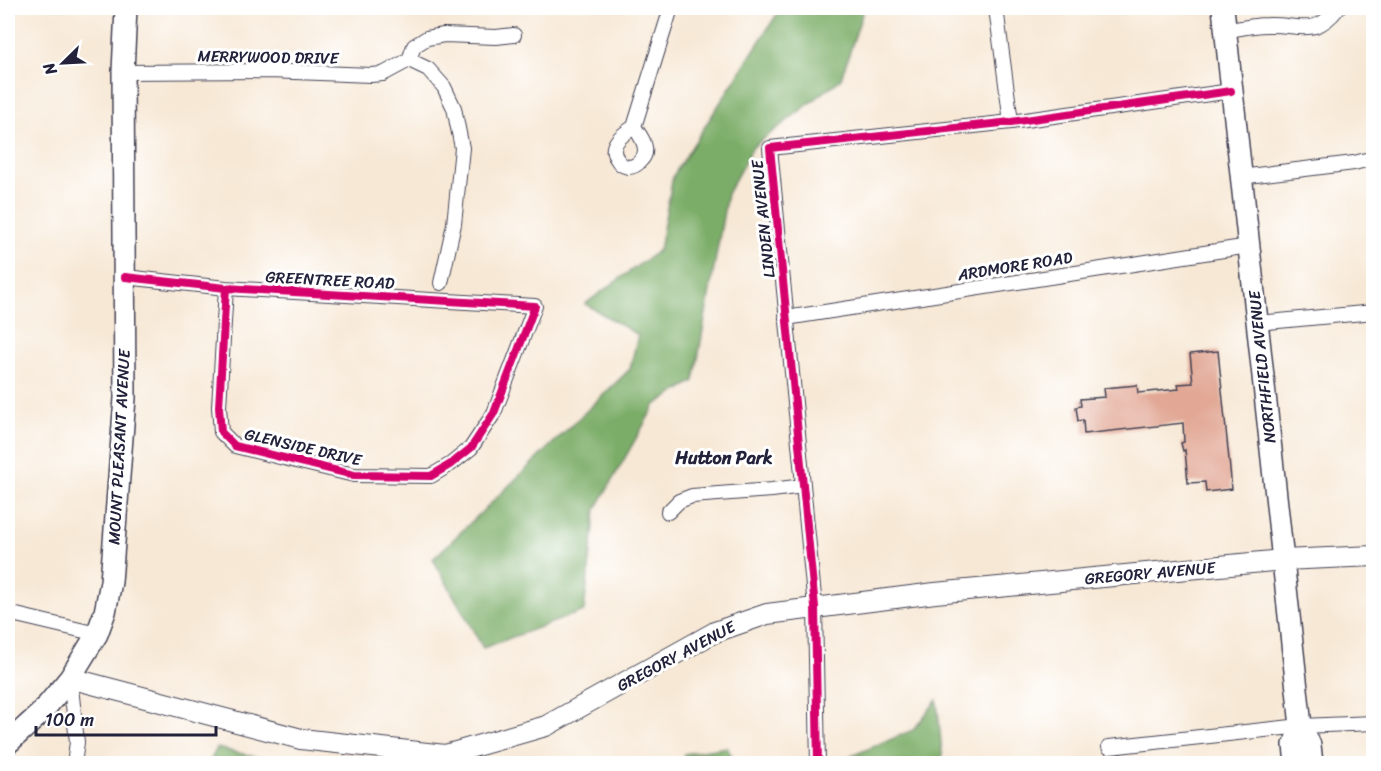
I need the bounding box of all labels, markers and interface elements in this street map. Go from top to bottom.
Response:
north arrow [33,33,93,93]
street label: MERRYWOOD DRIVE [197,41,340,73]
text: N [34,57,66,81]
street label: LINDEN AVENUE [742,158,784,279]
street label: ARDMORE ROAD [955,243,1075,290]
street label: GREENTREE ROAD [265,262,396,298]
street label: NORTHFIELD AVENUE [1239,288,1284,445]
street label: MOUNT PLEASANT AVENUE [99,347,139,545]
street label: GLENSIDE DRIVE [242,419,365,475]
district label: Hutton Park [674,442,773,474]
street label: GREGORY AVENUE [1084,553,1218,593]
street label: GREGORY AVENUE [611,612,742,700]
scale bar [36,699,216,737]
text: 100 m [45,704,94,736]

